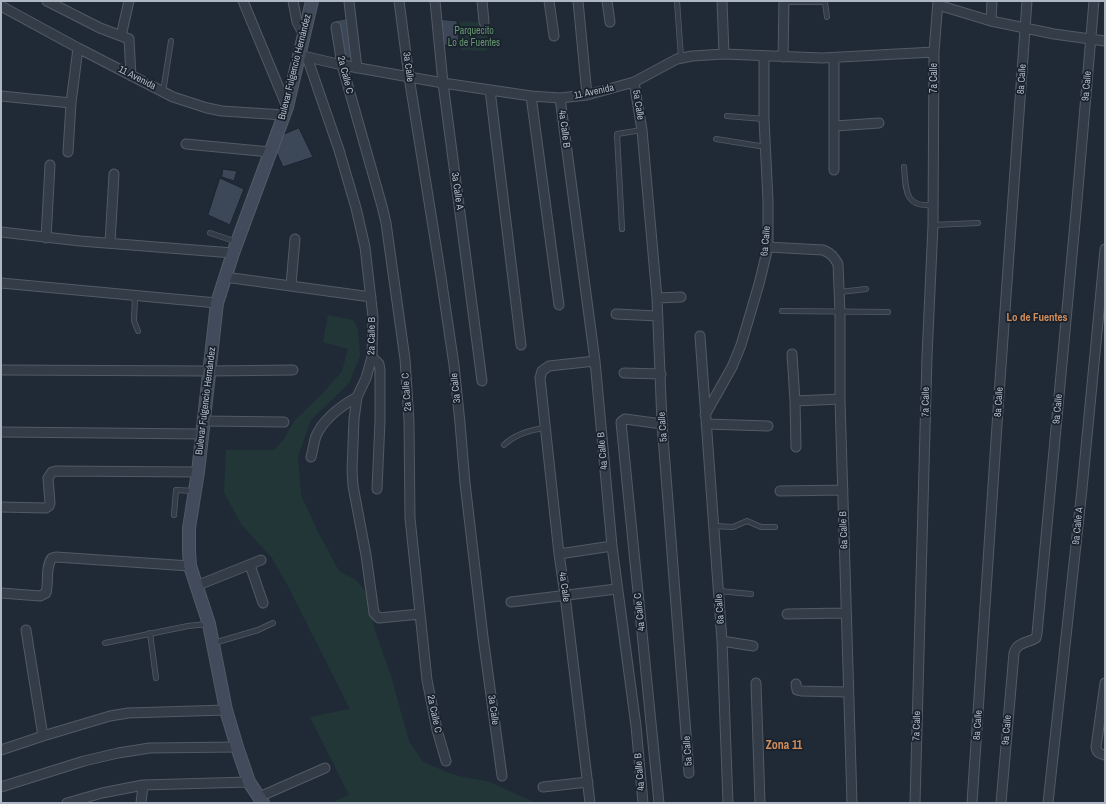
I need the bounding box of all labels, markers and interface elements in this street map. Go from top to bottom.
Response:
street label: Bulevar Fulgencio Hernández [276,13,314,121]
park label: Parquecito Lo de Fuentes [448,25,500,48]
street label: 3a Calle [400,51,416,83]
street label: 2a Calle C [335,55,355,95]
street label: 11 Avenida [116,63,158,93]
street label: 7a Calle [928,63,940,93]
street label: 8a Calle [1015,64,1029,94]
street label: 9a Calle [1080,70,1094,102]
street label: 11 Avenida [573,82,615,102]
street label: 5a Calle [630,89,646,121]
street label: 4a Calle B [556,109,572,149]
street label: 3a Calle A [448,171,466,211]
street label: 6a Calle [759,225,773,257]
district label: Lo de Fuentes [1006,311,1068,325]
street label: 2a Calle B [366,317,378,355]
street label: Bulevar Fulgencio Hernández [193,346,219,456]
street label: 2a Calle C [400,372,414,412]
street label: 3a Calle [448,372,464,404]
street label: 7a Calle [920,387,932,417]
street label: 8a Calle [992,387,1006,417]
street label: 9a Calle [1051,393,1065,425]
street label: 5a Calle [656,412,670,442]
street label: 4a Calle B [595,432,611,470]
street label: 9a Calle A [1070,507,1086,545]
street label: 6a Calle B [837,511,851,549]
street label: 4a Calle [556,571,572,603]
street label: 4a Calle C [632,592,648,632]
street label: 6a Calle [713,594,727,624]
street label: 2a Calle C [424,694,444,734]
street label: 3a Calle [485,694,501,726]
street label: 8a Calle [971,710,985,740]
street label: 7a Calle [910,711,924,741]
street label: 9a Calle [1000,714,1014,746]
street label: 5a Calle [681,736,695,766]
district label: Zona 11 [766,739,802,753]
street label: 4a Calle B [632,753,648,791]

